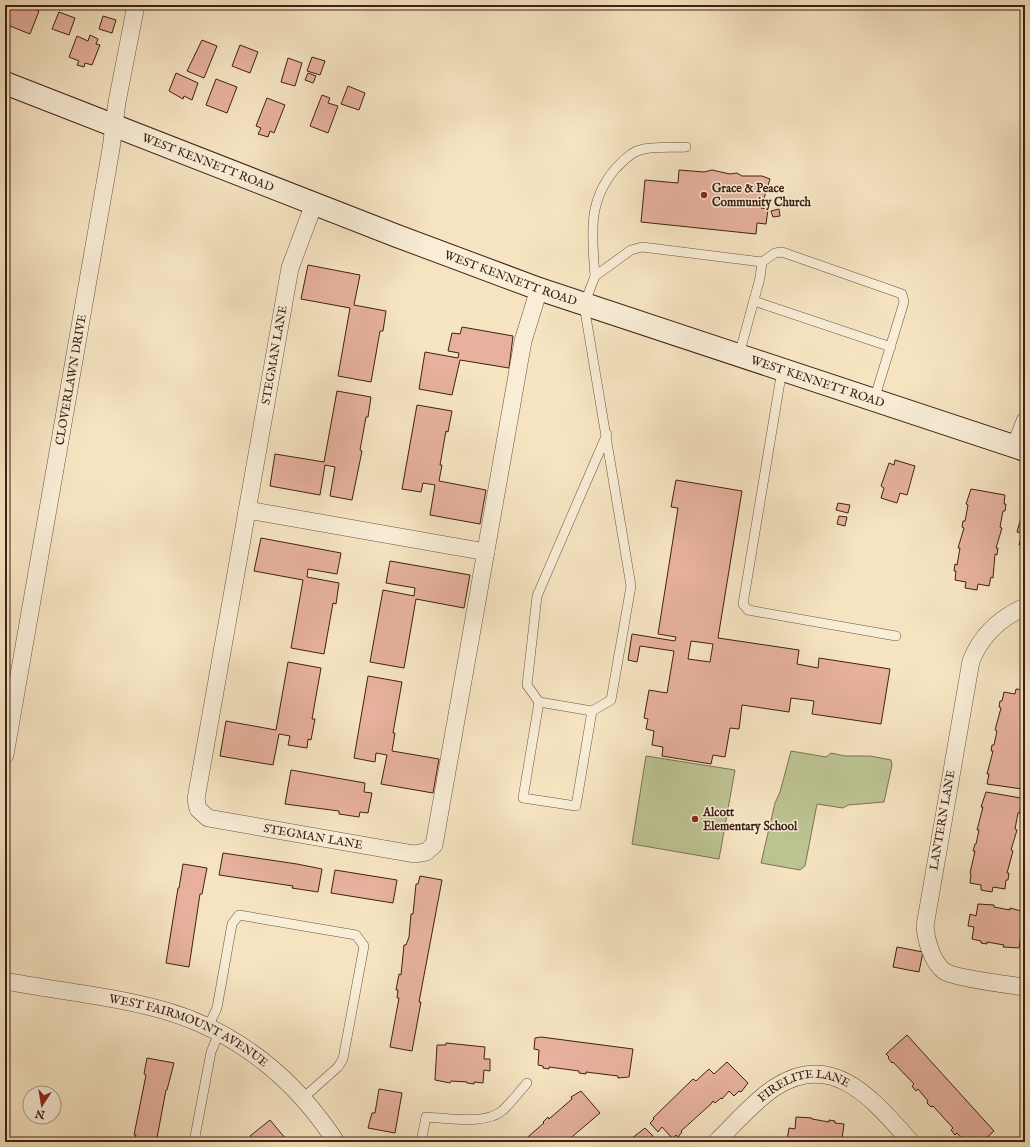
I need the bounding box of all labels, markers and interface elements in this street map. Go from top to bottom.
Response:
street label: WEST KENNETT ROAD [140,130,276,195]
place label: Grace & Peace Community Church [712,181,812,211]
marker: Grace & Peace Community Church [699,190,709,200]
street label: WEST KENNETT ROAD [442,247,579,309]
street label: STEGMAN LANE [258,304,291,406]
street label: CLOVERLAWN DRIVE [52,313,90,446]
street label: WEST KENNETT ROAD [749,353,887,411]
street label: LANTERN LANE [926,769,959,871]
place label: Alcott Elementary School [702,805,798,835]
marker: Alcott Elementary School [690,814,700,824]
street label: STEGMAN LANE [262,821,364,853]
street label: WEST FAIRMOUNT AVENUE [108,991,271,1070]
street label: FIRELITE LANE [755,1067,853,1106]
north arrow [22,1085,62,1125]
text: N [34,1106,47,1122]

